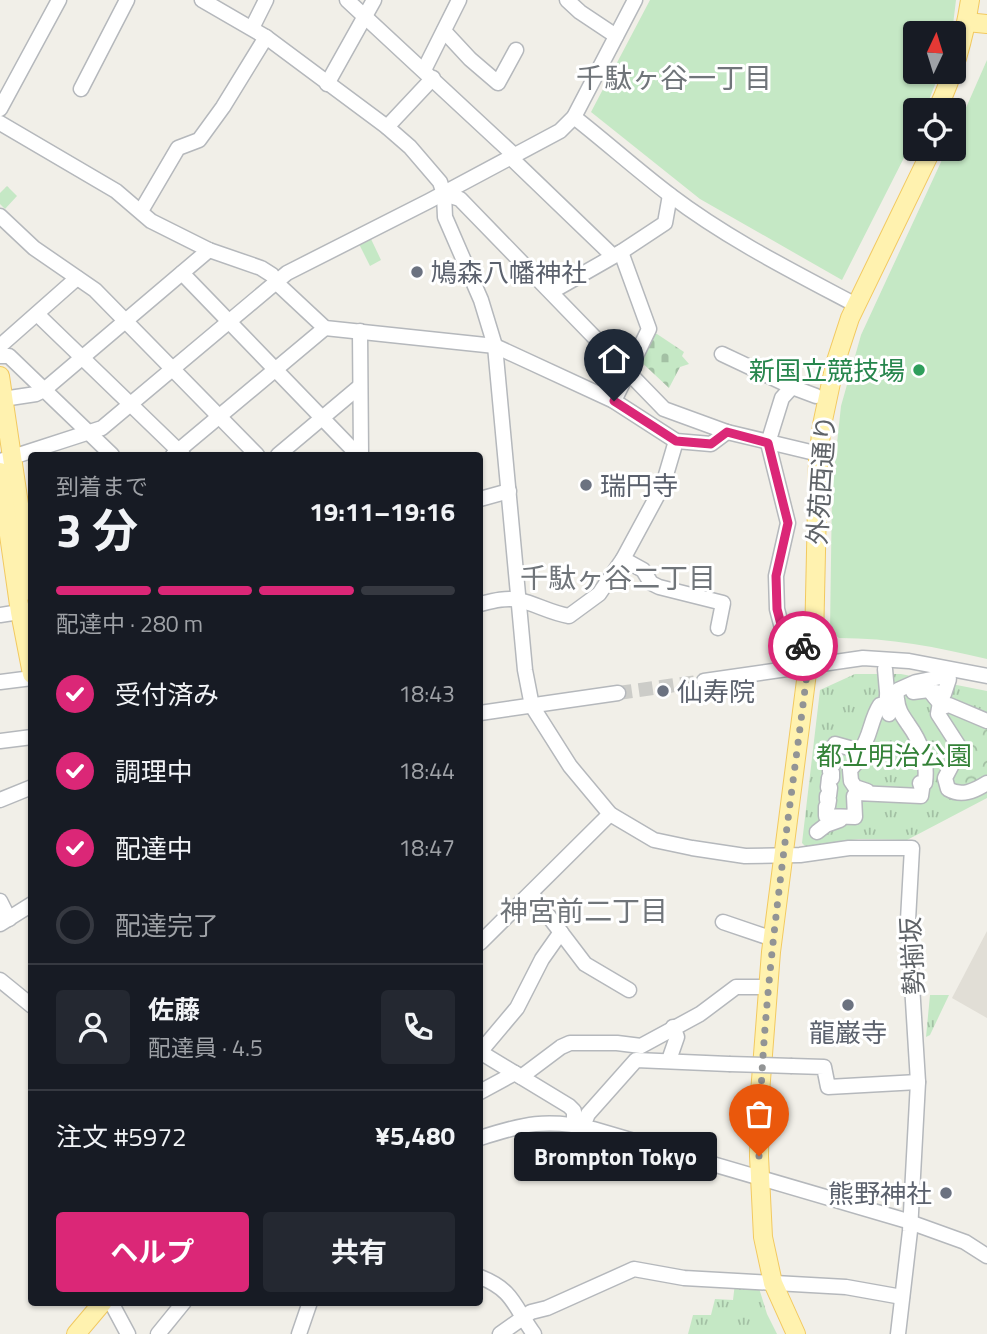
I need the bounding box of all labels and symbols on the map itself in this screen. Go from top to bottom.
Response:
north arrow [903,21,966,84]
district label: 千駄ヶ谷一丁目 [576,56,772,99]
place label: 鳩森八幡神社 [431,253,587,292]
marker: 鳩森八幡神社 [409,264,425,280]
pin [584,329,644,401]
place label: 新国立競技場 [749,351,905,390]
marker: 新国立競技場 [911,362,927,378]
street label: 外苑西通り [797,414,845,546]
place label: 瑞円寺 [600,466,678,505]
marker: 瑞円寺 [578,477,594,493]
district label: 千駄ヶ谷二丁目 [520,556,716,599]
courier [768,611,838,681]
place label: 仙寿院 [677,672,755,711]
marker: 仙寿院 [655,683,671,699]
park label: 都立明治公園 [816,736,972,775]
district label: 神宮前二丁目 [500,889,668,932]
street label: 勢揃坂 [890,916,934,996]
marker: 龍巌寺 [840,997,856,1013]
place label: 龍巌寺 [809,1013,887,1052]
pin [729,1084,789,1156]
callout: Brompton Tokyo [514,1132,717,1180]
place label: 熊野神社 [828,1174,932,1213]
marker: 熊野神社 [938,1185,954,1201]

